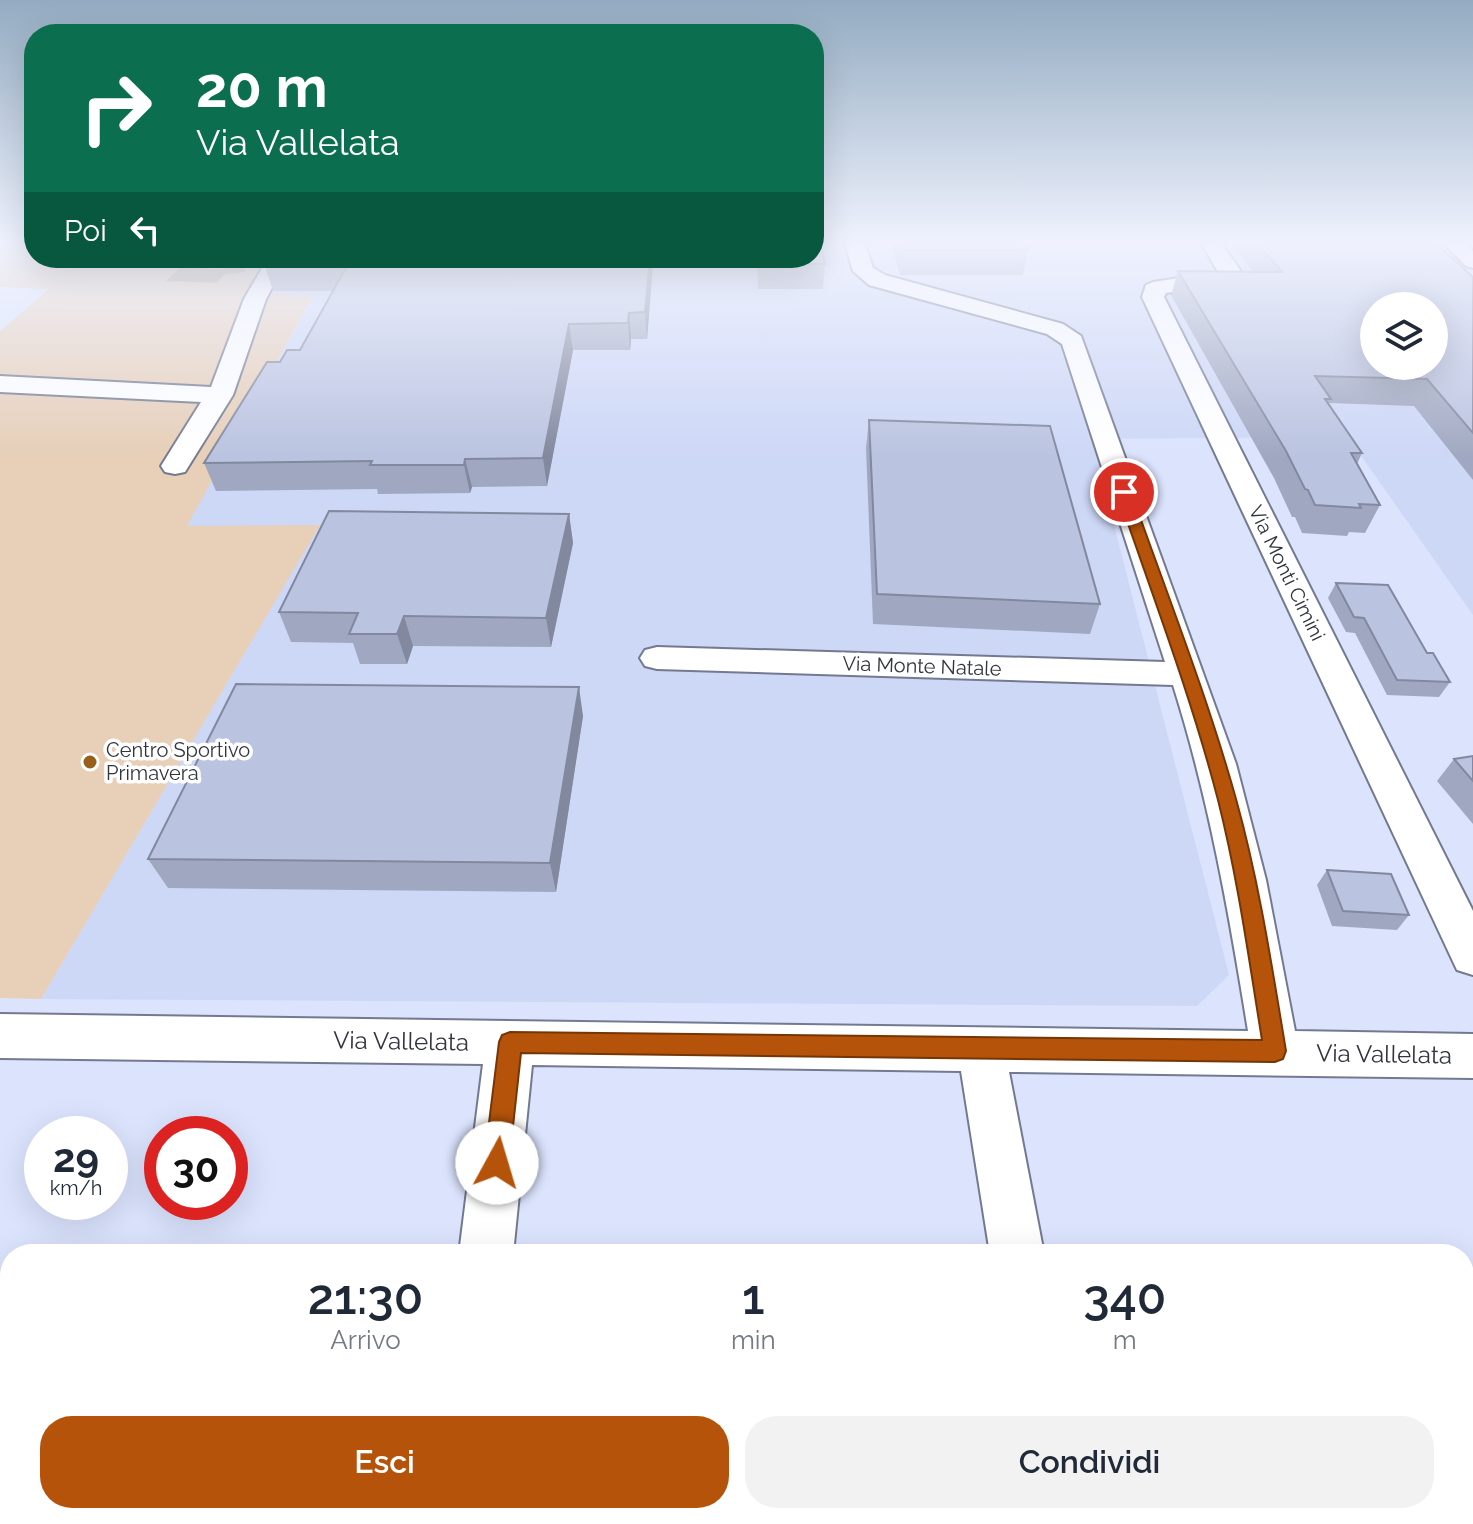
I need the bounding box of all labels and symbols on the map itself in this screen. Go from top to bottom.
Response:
pin [1090,458,1158,526]
street label: Via Monti Cimini [1244,501,1330,645]
street label: Via Monte Natale [842,651,1002,681]
place label: Centro Sportivo Primavera [106,738,250,785]
marker: Centro Sportivo Primavera [81,753,99,771]
street label: Via Vallelata [333,1025,469,1057]
street label: Via Vallelata [1316,1038,1452,1070]
speed limit sign: 30 [144,1116,248,1220]
position arrow [455,1121,539,1205]

